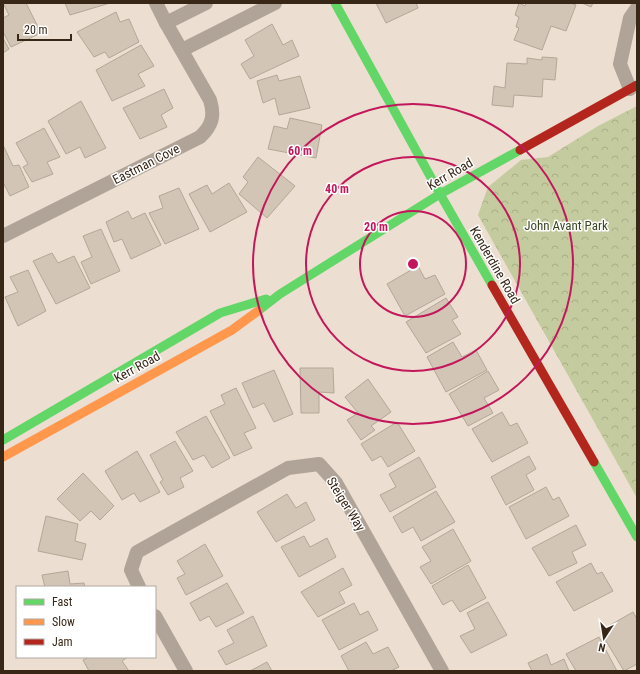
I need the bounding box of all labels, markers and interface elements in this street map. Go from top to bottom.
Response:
scale bar [18,16,71,42]
text: 20 m [24,23,48,37]
street label: Eastman Cove [110,141,182,187]
text: 60 m [288,144,312,158]
street label: Kerr Road [425,155,475,193]
text: 40 m [325,182,349,196]
park label: John Avant Park [524,218,608,233]
text: 20 m [364,220,388,234]
street label: Kenderdine Road [467,224,523,306]
centre of rings [406,257,420,271]
street label: Kerr Road [111,348,163,386]
street label: Steiger Way [324,474,369,534]
legend [16,586,156,658]
text: Fast [52,595,73,609]
text: Slow [52,615,75,629]
north arrow [584,618,624,658]
text: Jam [52,635,73,649]
text: N [597,640,607,654]

